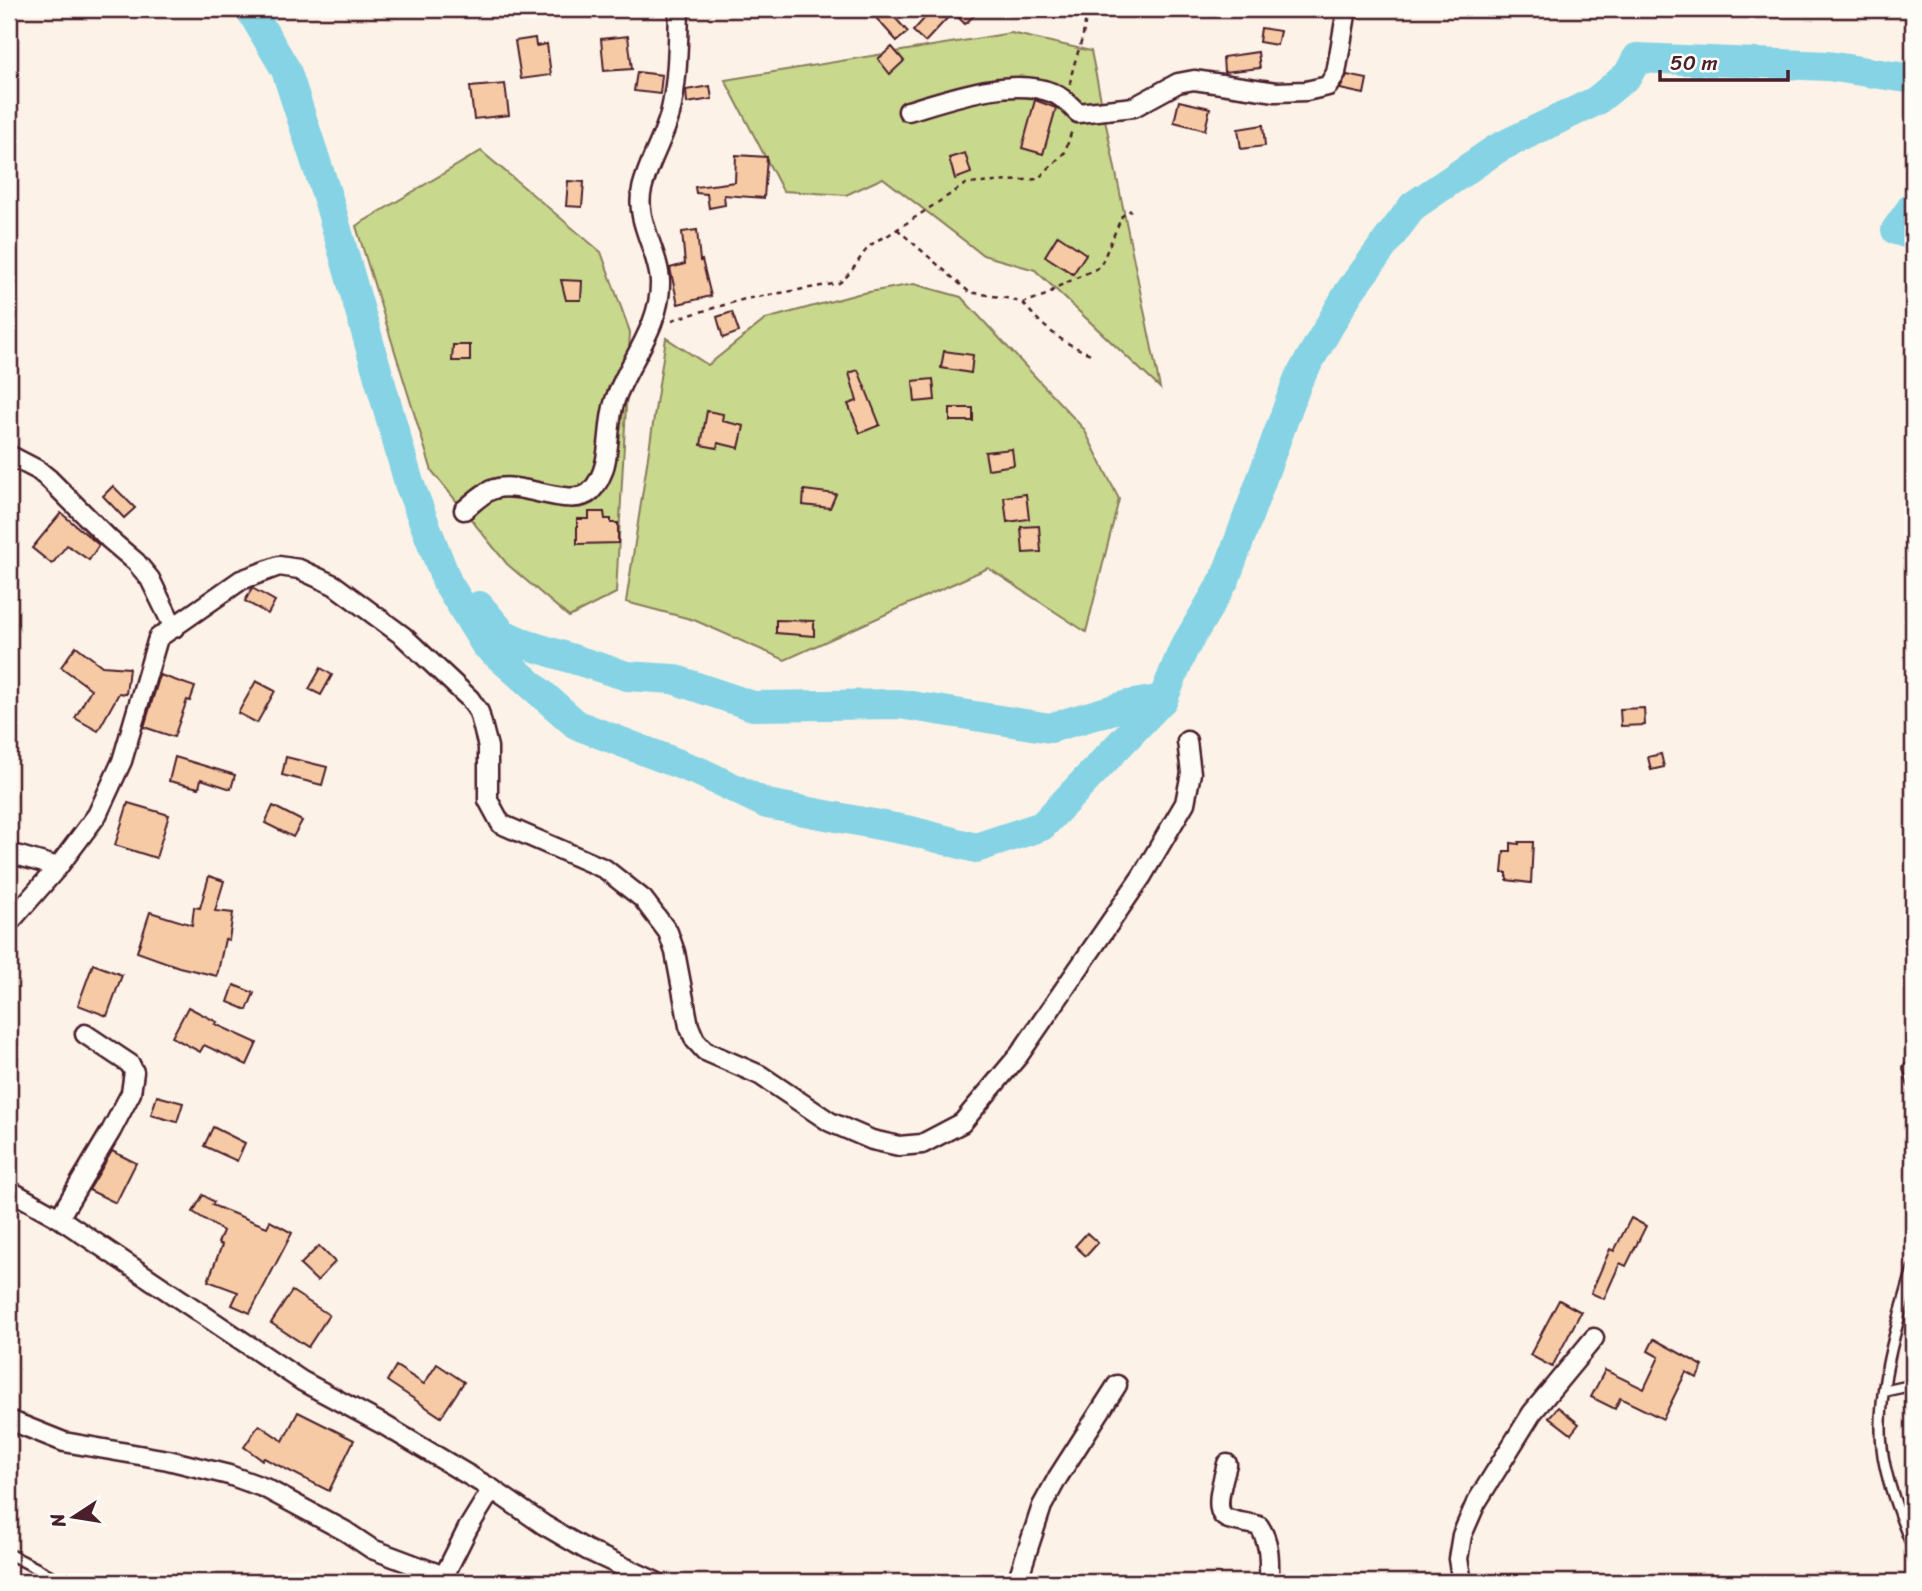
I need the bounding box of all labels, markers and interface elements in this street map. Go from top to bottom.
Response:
scale bar [1660,38,1787,82]
text: 50 m [1670,44,1718,82]
north arrow [38,1482,108,1552]
text: N [40,1510,76,1531]

